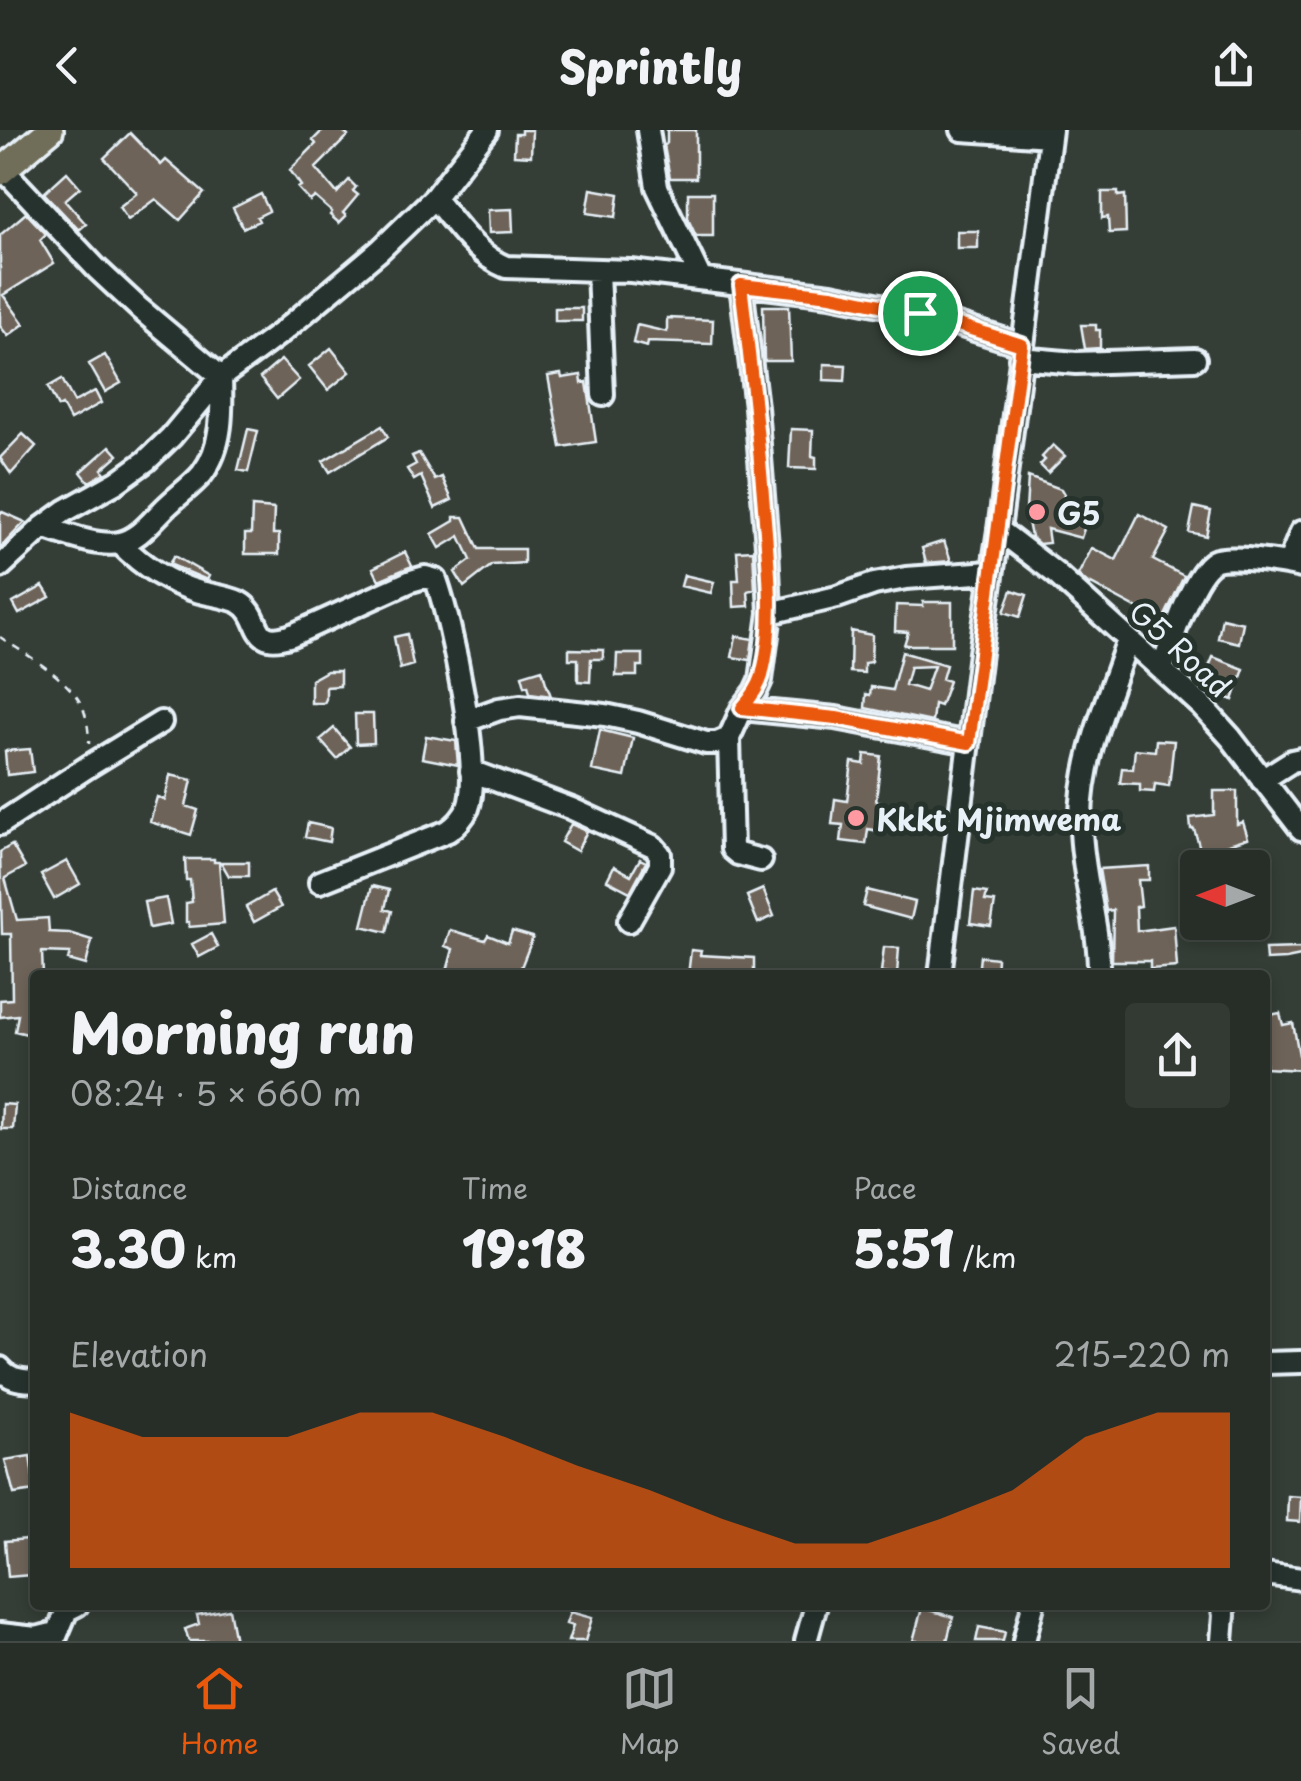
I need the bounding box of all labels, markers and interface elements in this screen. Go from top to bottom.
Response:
text: Sprintly [559,31,742,99]
icon: back [40,38,95,93]
icon: share [1206,38,1261,93]
pin [878,271,963,356]
icon: arrive [893,286,948,341]
place label: G5 [1057,490,1101,535]
marker: G5 [1026,501,1048,523]
street label: G5 Road [1120,589,1242,707]
place label: Kkkt Mjimwema [876,796,1122,841]
marker: Kkkt Mjimwema [845,807,867,829]
north arrow [1180,850,1270,940]
map controls [1180,850,1270,940]
text: Morning run [70,990,415,1073]
button: share [1125,1003,1230,1108]
text: 08:24 · 5 × 660 m [70,1069,362,1117]
text: Distance [70,1166,188,1209]
text: Time [462,1166,528,1209]
text: Pace [853,1166,917,1209]
text: 3.30 [70,1209,186,1285]
text: 19:18 [462,1209,586,1285]
text: 5:51 [853,1209,954,1285]
text: km [186,1235,237,1278]
text: /km [954,1235,1016,1278]
text: Elevation [70,1330,208,1378]
text: 215–220 m [1054,1330,1230,1378]
tab: Home [181,1661,258,1764]
tab: Map [620,1661,680,1764]
tab: Saved [1041,1661,1120,1764]

